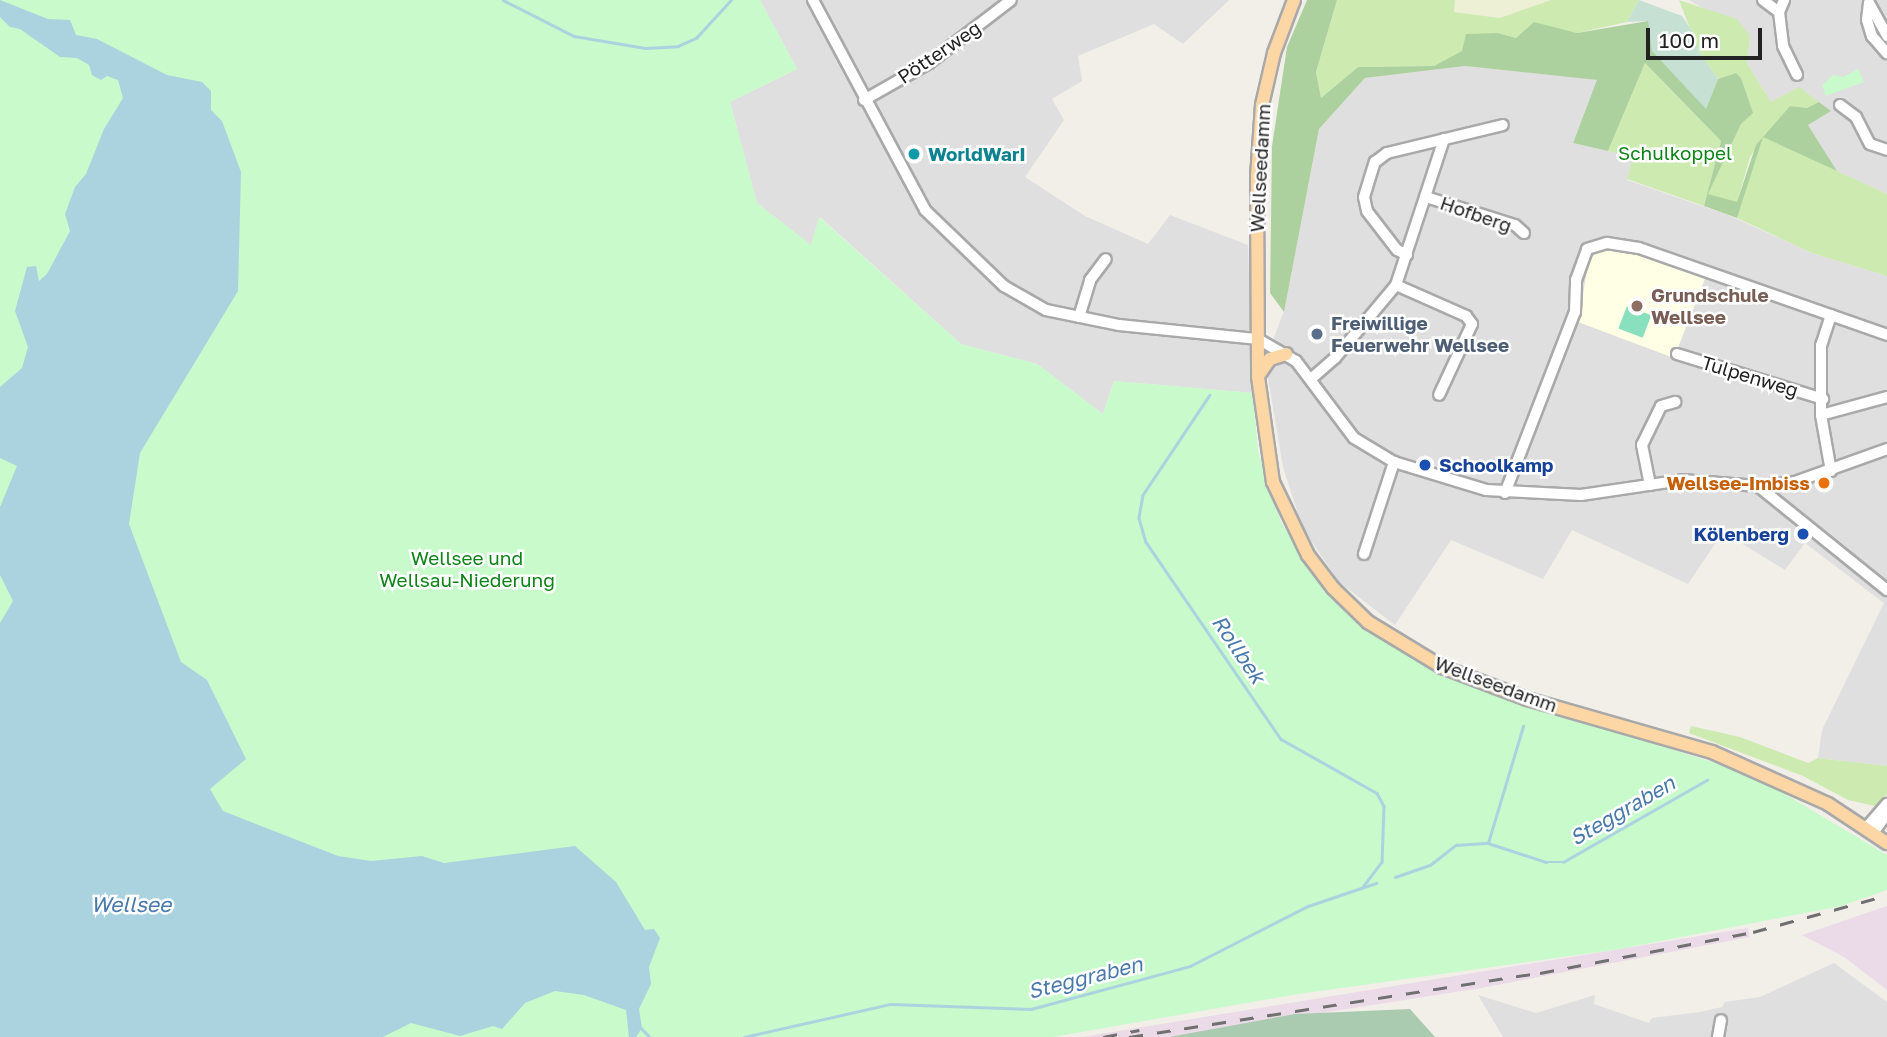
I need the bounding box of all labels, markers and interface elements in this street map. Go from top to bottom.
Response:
scale bar [1649,14,1764,58]
street label: Pötterweg [893,16,985,88]
text: 100 m [1659,27,1719,53]
street label: Wellseedamm [1245,103,1275,233]
park label: Schulkoppel [1618,142,1732,164]
place label: WorldWarI [928,143,1026,165]
marker: WorldWarI [906,146,922,162]
street label: Hofberg [1437,191,1515,237]
place label: Grundschule Wellsee [1651,284,1769,328]
marker: Grundschule Wellsee [1629,298,1645,314]
place label: Freiwillige Feuerwehr Wellsee [1331,312,1509,356]
marker: Freiwillige Feuerwehr Wellsee [1309,326,1325,342]
street label: Tulpenweg [1699,351,1801,401]
place label: Schoolkamp [1439,454,1553,476]
marker: Schoolkamp [1417,457,1433,473]
place label: Wellsee-Imbiss [1666,472,1810,494]
marker: Wellsee-Imbiss [1816,475,1832,491]
place label: Kölenberg [1694,523,1789,545]
marker: Kölenberg [1795,526,1811,542]
park label: Wellsee und Wellsau-Niederung [379,547,555,591]
water label: Rollbek [1207,610,1271,688]
street label: Wellseedamm [1432,651,1560,717]
water label: Steggraben [1565,770,1679,850]
water label: Wellsee [91,891,171,917]
water label: Steggraben [1025,951,1145,1003]

